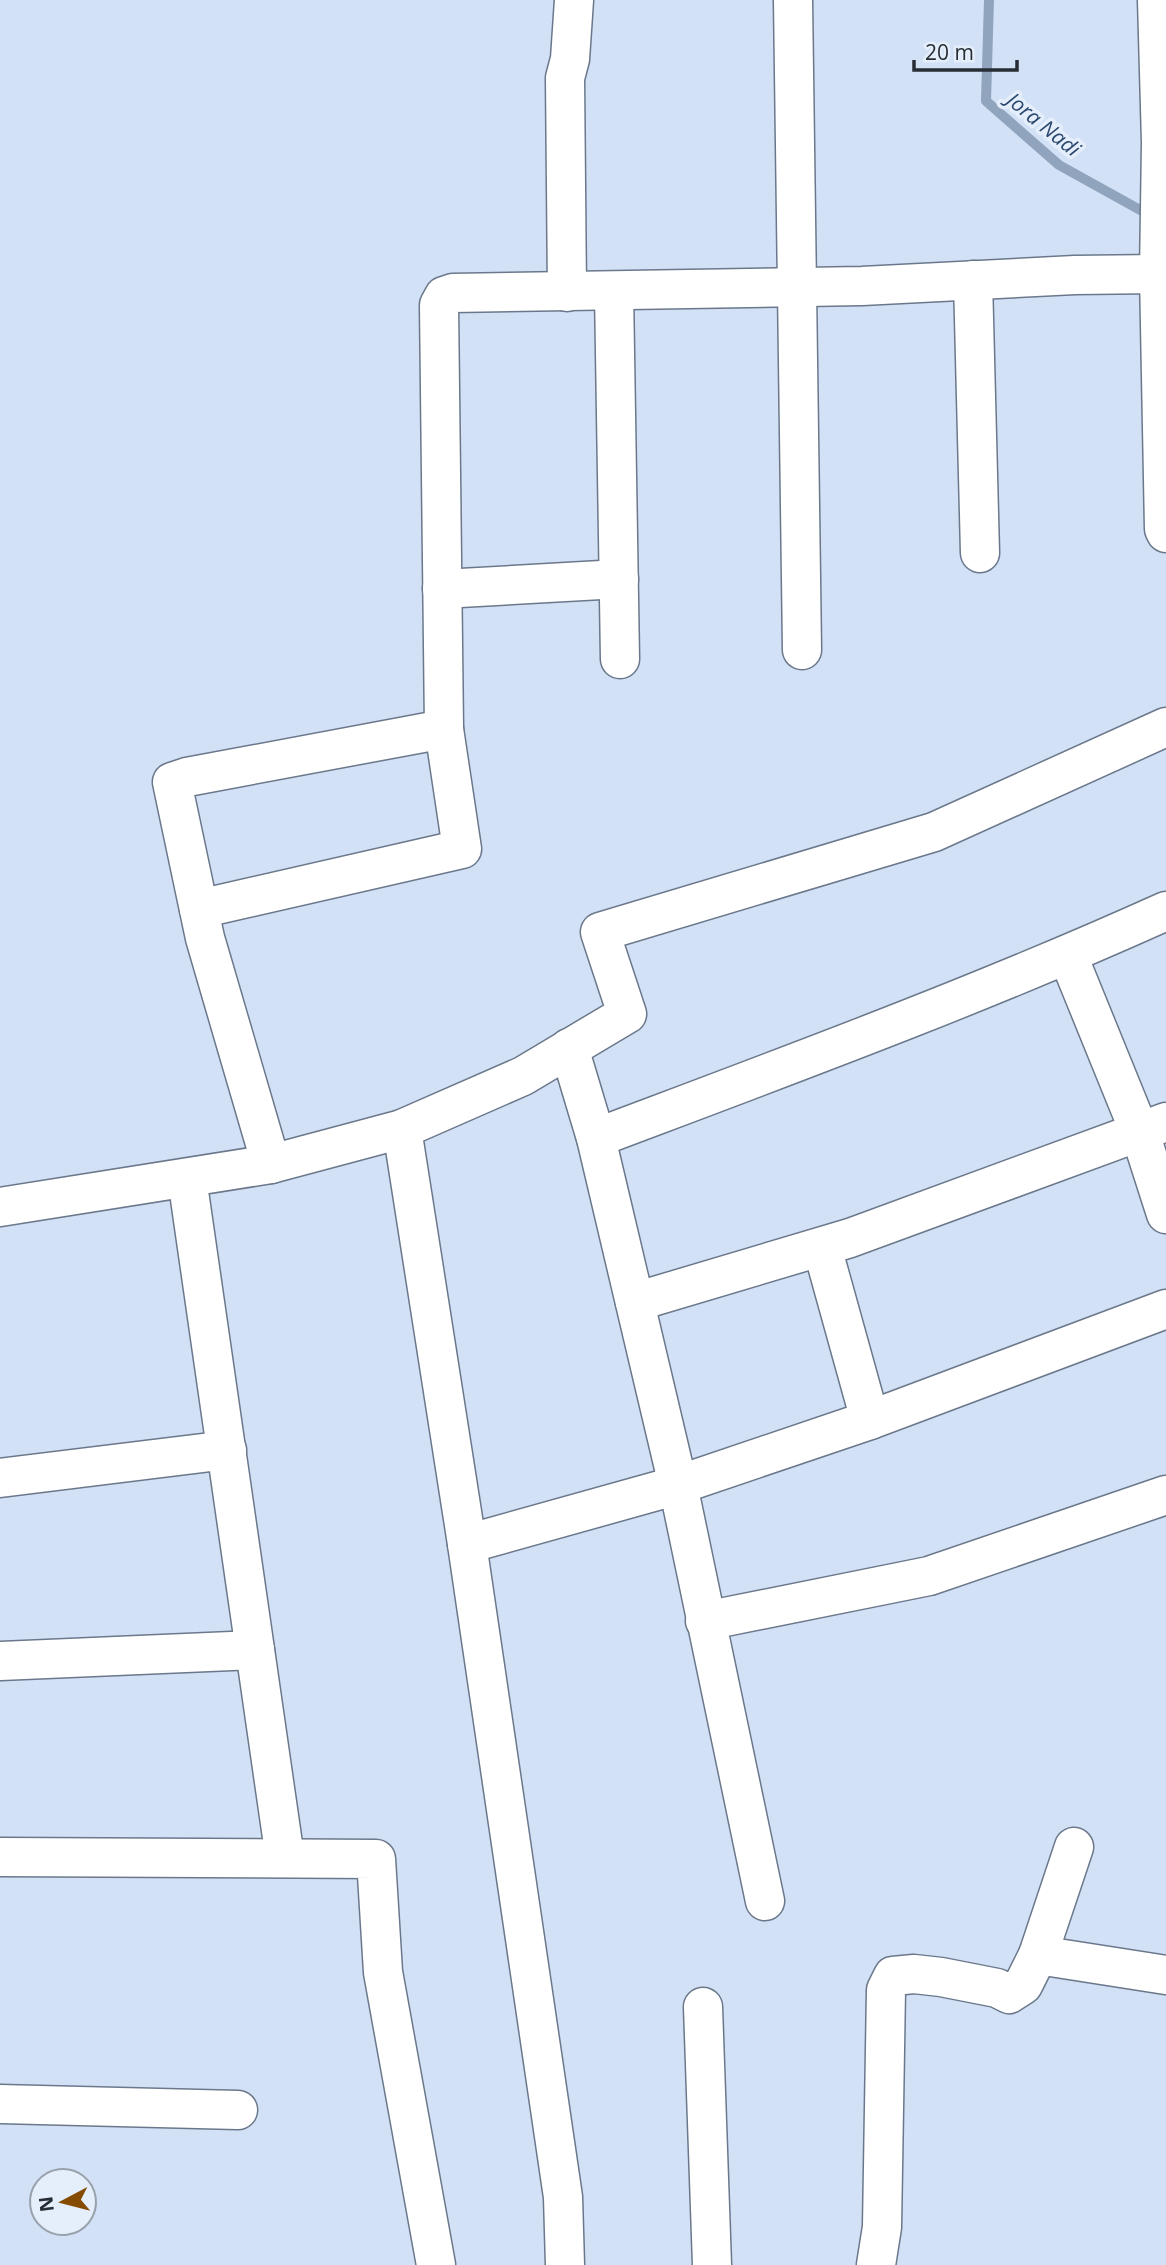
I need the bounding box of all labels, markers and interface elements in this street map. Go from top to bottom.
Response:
scale bar [914,28,1017,72]
text: 20 m [925,38,974,66]
water label: Jora Nadi [998,83,1087,163]
north arrow [28,2167,98,2237]
text: N [32,2195,60,2213]

